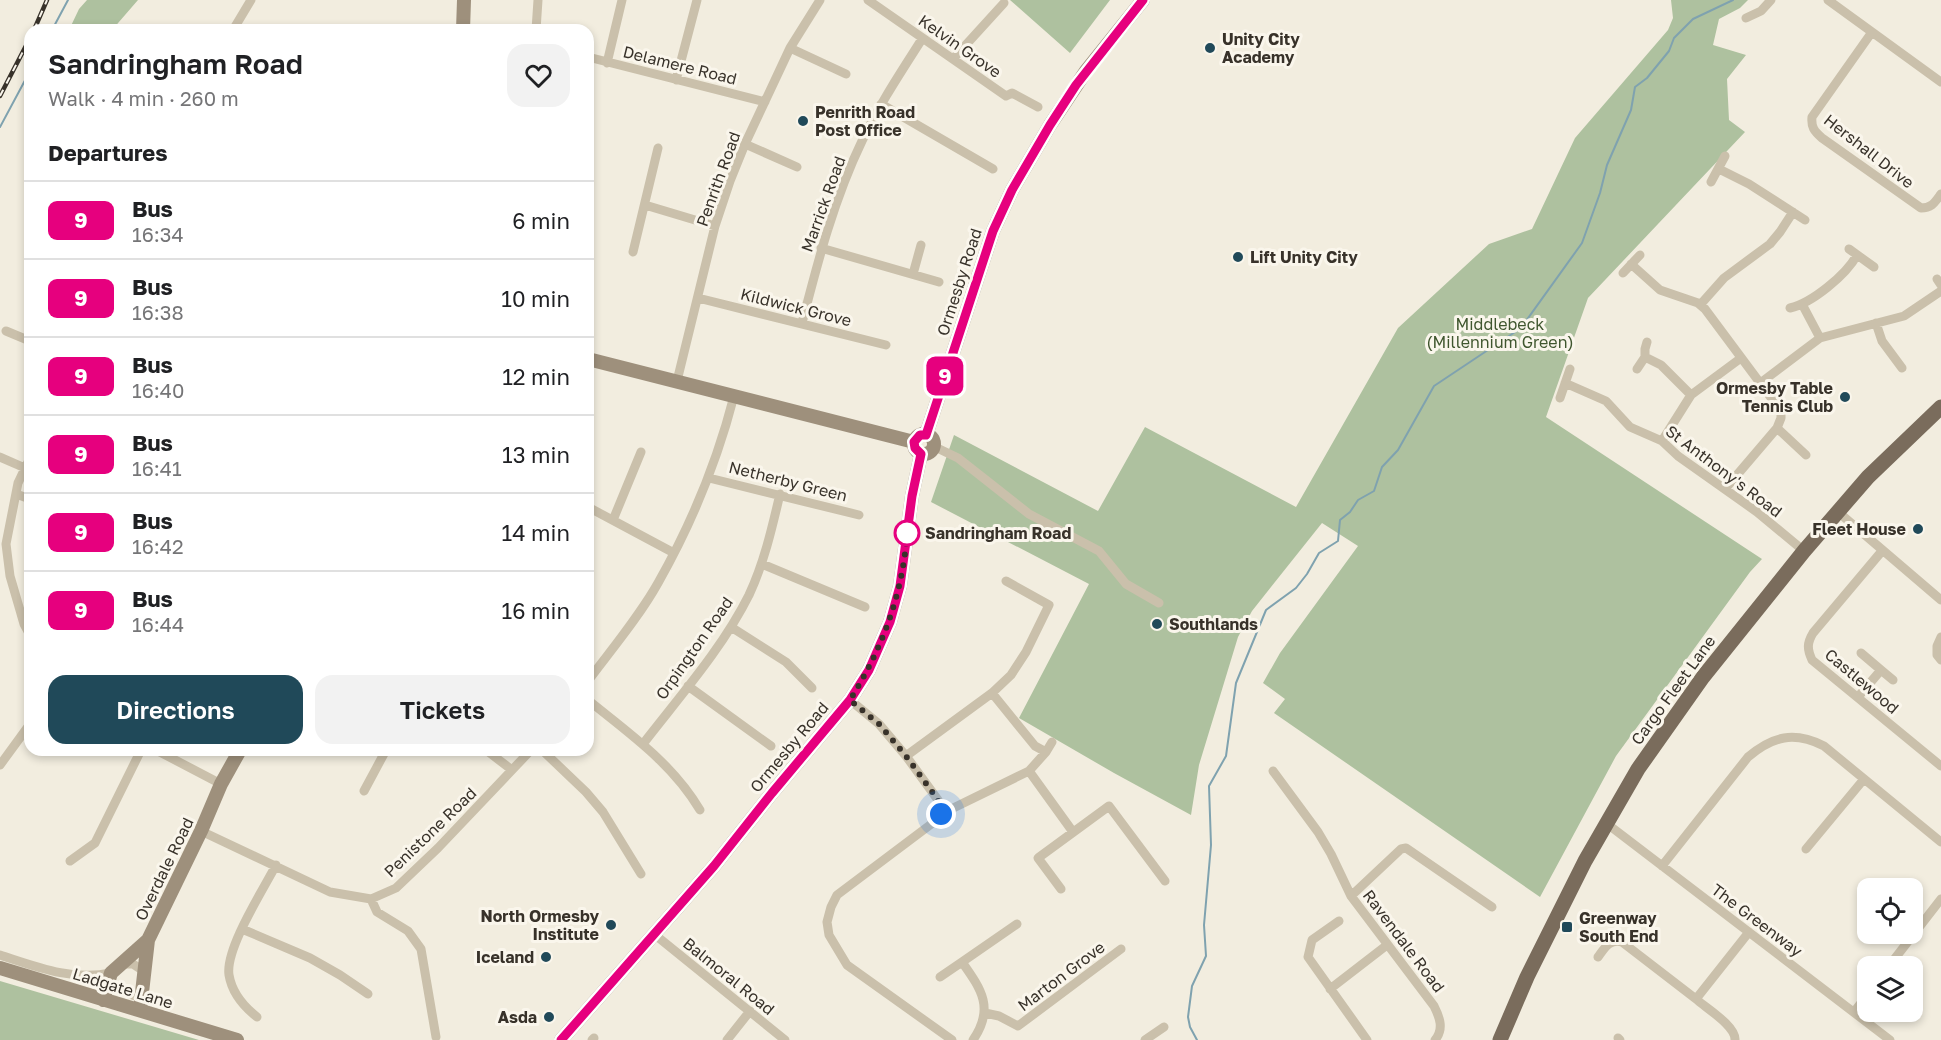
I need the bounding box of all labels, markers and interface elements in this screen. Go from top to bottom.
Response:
street label: Kelvin Grove [915,10,1005,82]
place label: Unity City Academy [1222,29,1300,67]
street label: Delamere Road [621,41,739,89]
marker: Unity City Academy [1203,41,1217,55]
button: heart [507,44,570,107]
text: Sandringham Road [48,47,303,80]
text: Walk · 4 min · 260 m [48,86,239,110]
place label: Penrith Road Post Office [815,102,915,140]
street label: Hershall Drive [1820,110,1918,192]
marker: Penrith Road Post Office [796,114,810,128]
street label: Penrith Road [692,129,744,229]
text: Departures [48,139,167,166]
street label: Marrick Road [796,153,850,255]
text: Bus [132,195,173,222]
text: 9 [74,207,88,233]
text: 6 min [512,207,570,234]
text: 16:34 [132,222,184,246]
street label: Ormesby Road [932,226,986,338]
place label: Lift Unity City [1250,247,1358,267]
marker: Lift Unity City [1231,250,1245,264]
text: Bus [132,273,173,300]
street label: Kildwick Grove [738,284,854,330]
text: 9 [74,285,88,311]
text: 10 min [501,285,570,312]
text: 16:38 [132,300,184,324]
park label: Middlebeck (Millennium Green) [1426,314,1574,352]
text: Bus [132,351,173,378]
line badge: 9 [926,356,964,395]
text: 9 [74,363,88,389]
text: 12 min [502,363,570,390]
text: 9 [938,363,952,389]
text: 16:40 [132,378,184,402]
place label: Ormesby Table Tennis Club [1716,378,1833,416]
marker: Ormesby Table Tennis Club [1838,390,1852,404]
street label: St Anthony's Road [1662,421,1786,521]
text: Bus [132,429,173,456]
text: 9 [74,441,88,467]
text: 13 min [502,441,570,468]
text: 16:41 [132,456,182,480]
street label: Netherby Green [727,457,849,505]
text: Bus [132,507,173,534]
text: 9 [74,519,88,545]
text: 14 min [502,519,570,546]
place label: Fleet House [1812,519,1906,539]
marker: Sandringham Road [894,520,920,546]
marker: Fleet House [1911,522,1925,536]
place label: Sandringham Road [925,523,1071,543]
text: 16:42 [132,534,184,558]
text: Bus [132,585,173,612]
street label: Orpington Road [651,593,737,703]
text: 9 [74,597,88,623]
text: 16 min [502,597,570,624]
text: 16:44 [132,612,184,636]
place label: Southlands [1169,614,1258,634]
marker: Southlands [1150,617,1164,631]
street label: Cargo Fleet Lane [1627,631,1719,749]
street label: Castlewood [1821,644,1903,718]
button: Directions [48,675,303,744]
button: Tickets [315,675,570,744]
street label: Ormesby Road [745,698,833,796]
street label: Penistone Road [380,783,480,881]
your location [926,799,956,829]
street label: Overdale Road [130,814,198,924]
map controls [1857,878,1923,1022]
button: locate [1857,878,1923,944]
street label: The Greenway [1707,879,1807,961]
street label: Ravendale Road [1359,886,1449,996]
place label: North Ormesby Institute [481,906,599,944]
place label: Greenway South End [1579,908,1659,946]
marker: North Ormesby Institute [604,918,618,932]
marker: Greenway South End [1560,920,1574,934]
street label: Balmoral Road [679,933,779,1019]
street label: Marton Grove [1014,937,1108,1015]
place label: Iceland [476,947,534,967]
marker: Iceland [539,950,553,964]
button: layers [1857,956,1923,1022]
street label: Ladgate Lane [70,963,176,1013]
place label: Asda [498,1007,537,1027]
marker: Asda [542,1010,556,1024]

